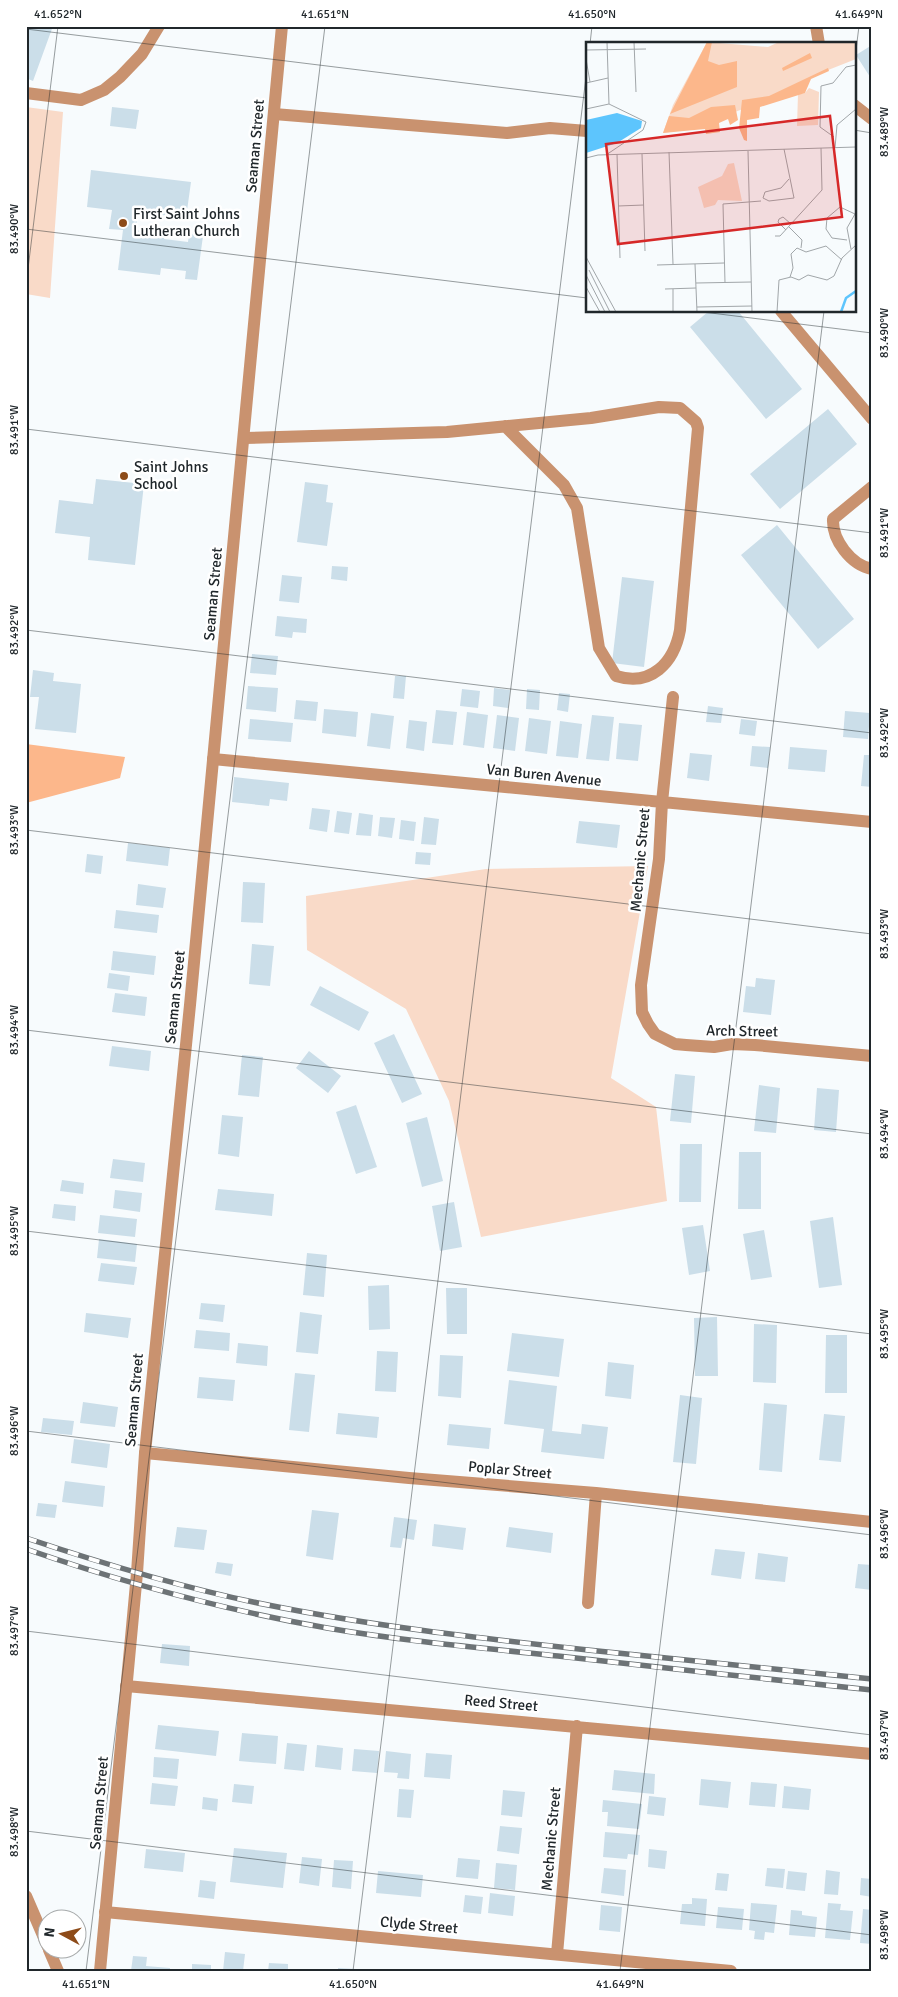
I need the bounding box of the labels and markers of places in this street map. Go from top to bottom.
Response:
place label: First Saint Johns Lutheran Church [133,205,240,240]
marker: First Saint Johns Lutheran Church [117,217,129,229]
place label: Saint Johns School [134,458,209,493]
marker: Saint Johns School [118,470,130,482]

